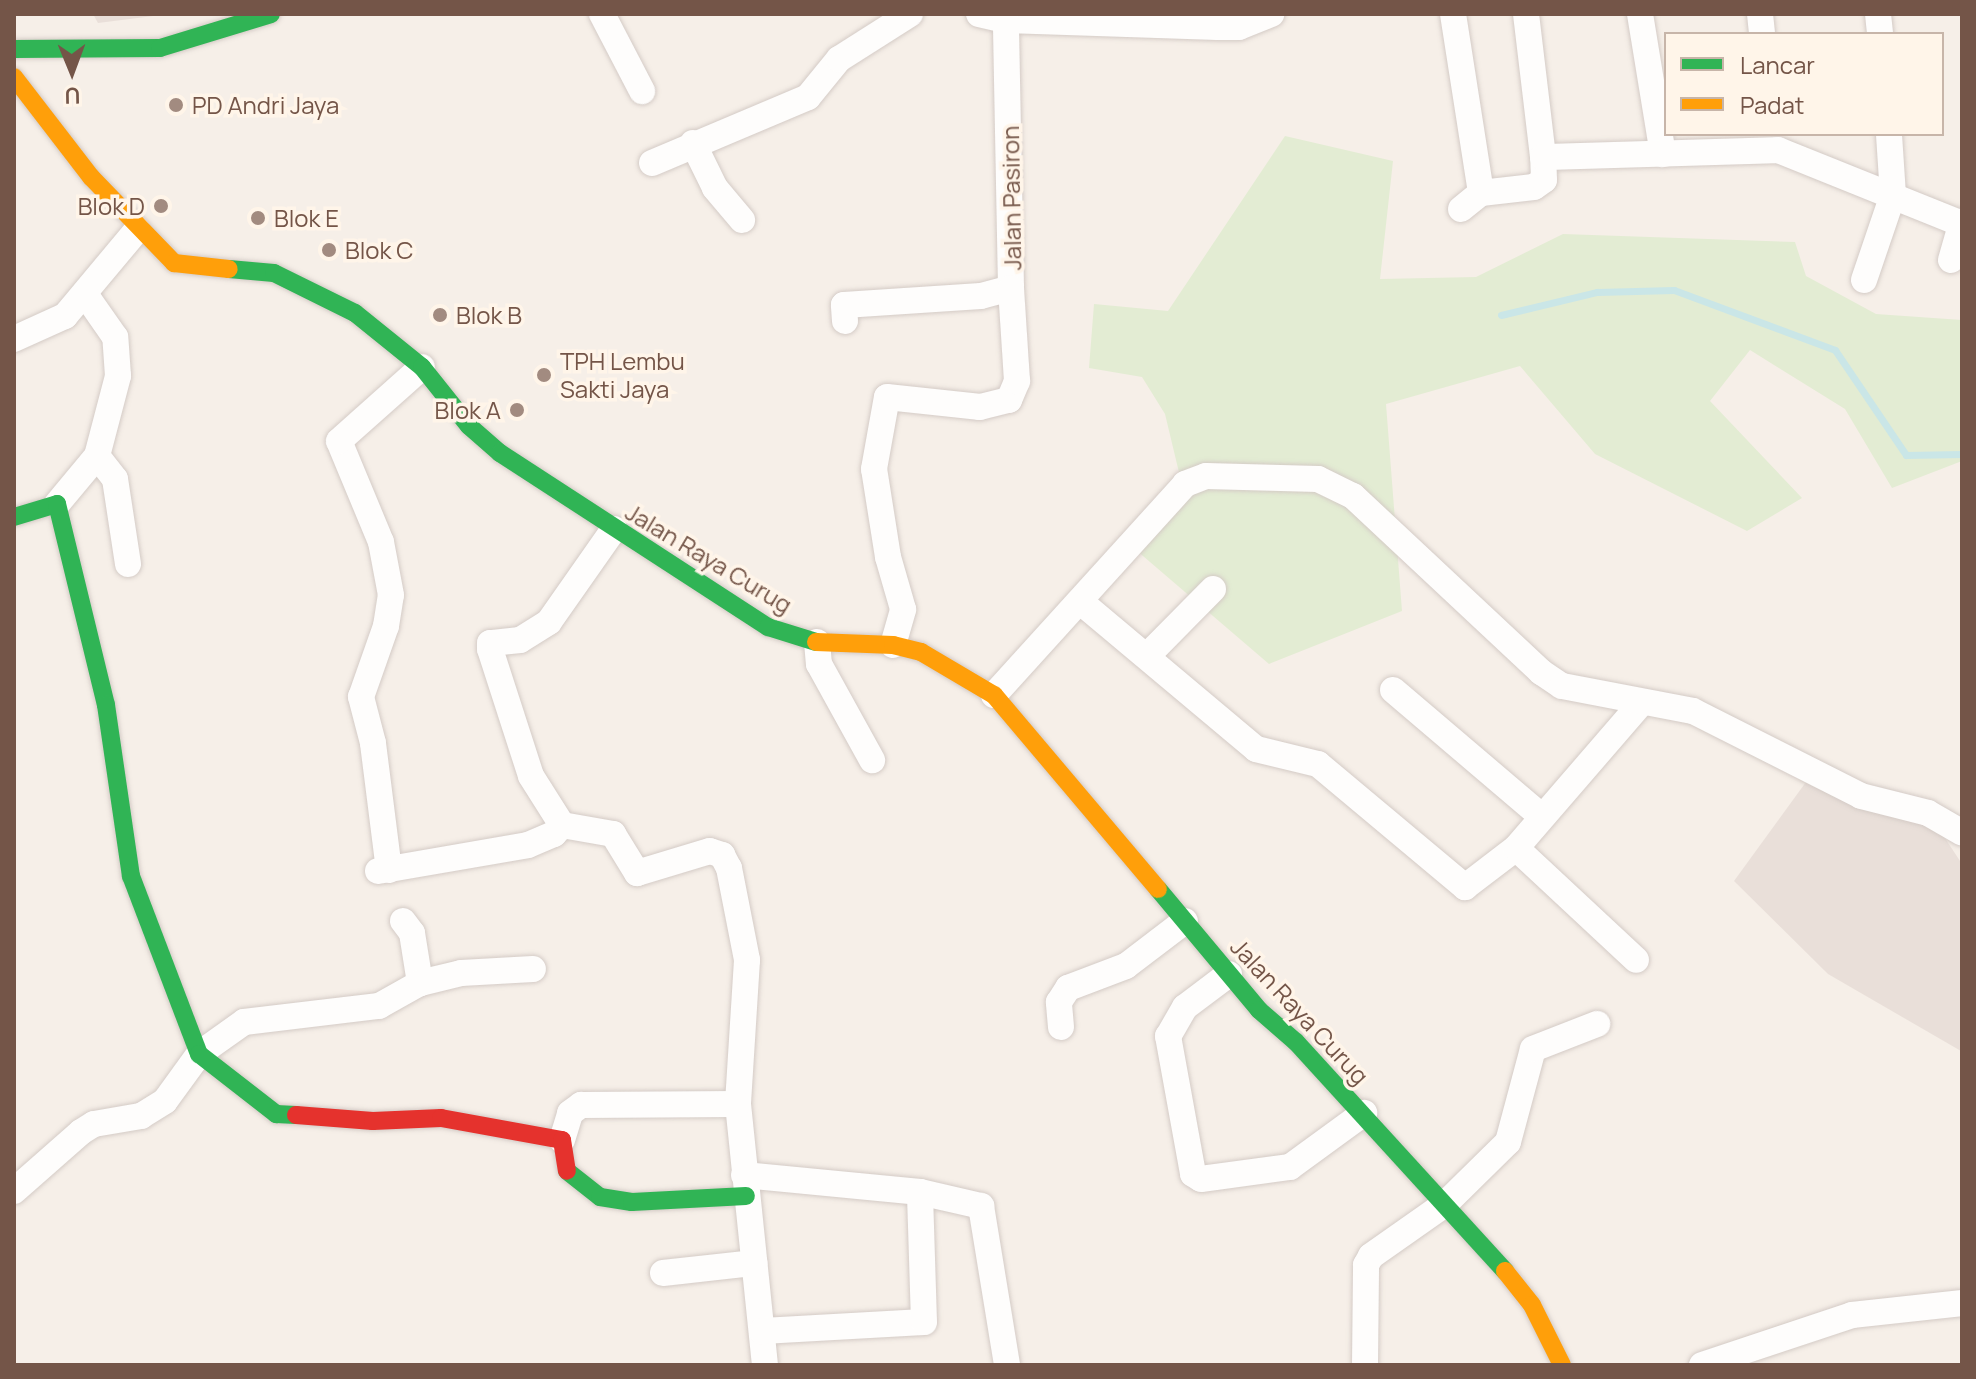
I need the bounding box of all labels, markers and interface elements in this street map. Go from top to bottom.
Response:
north arrow [32,32,112,112]
legend [1664,32,1944,136]
text: Lancar [1740,48,1815,81]
text: U [64,81,81,111]
text: Padat [1740,88,1804,121]
place label: PD Andri Jaya [192,91,339,119]
marker: PD Andri Jaya [167,96,185,114]
street label: Jalan Pasiron [995,125,1027,271]
place label: Blok D [78,192,145,220]
marker: Blok D [152,197,170,215]
place label: Blok E [274,204,339,232]
marker: Blok E [249,209,267,227]
place label: Blok C [345,236,413,264]
marker: Blok C [320,241,338,259]
place label: Blok B [456,301,522,329]
marker: Blok B [431,306,449,324]
place label: TPH Lembu Sakti Jaya [560,347,685,403]
marker: TPH Lembu Sakti Jaya [535,366,553,384]
place label: Blok A [435,396,501,424]
marker: Blok A [508,401,526,419]
street label: Jalan Raya Curug [621,497,797,619]
street label: Jalan Raya Curug [1225,932,1375,1090]

